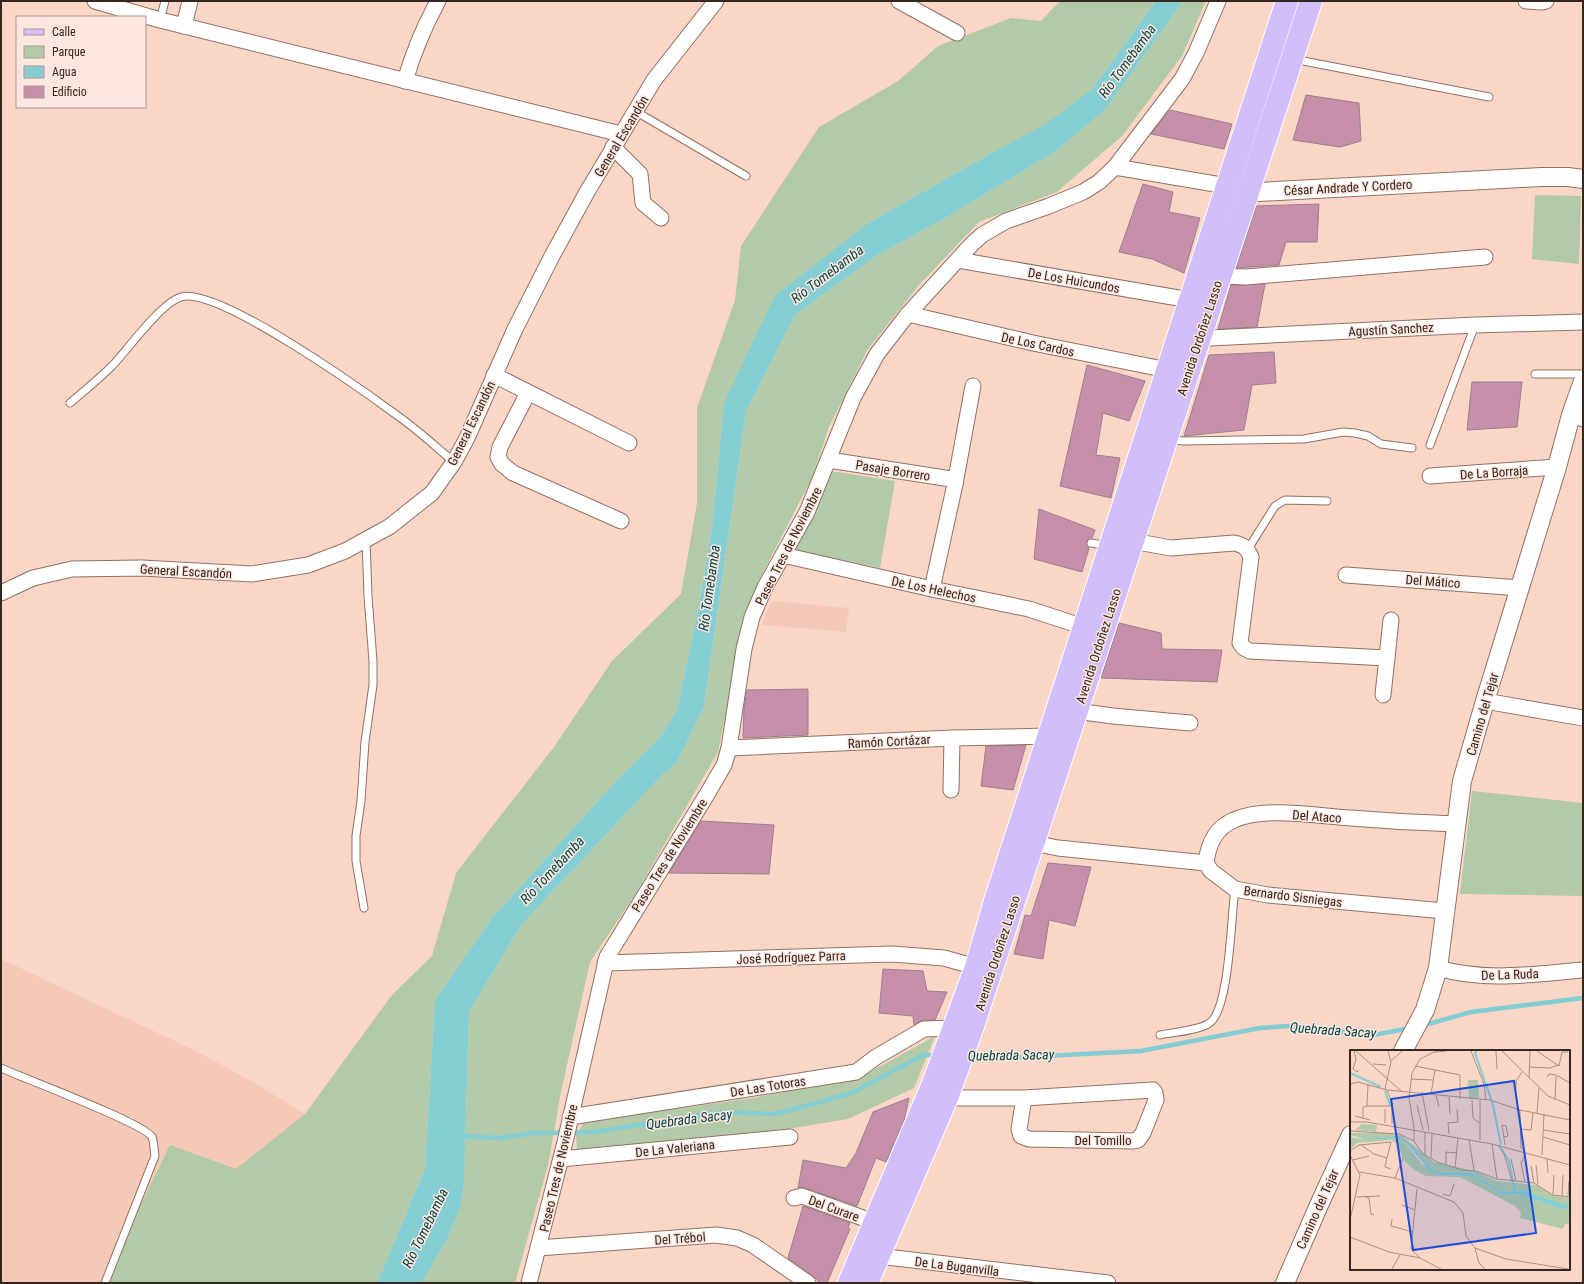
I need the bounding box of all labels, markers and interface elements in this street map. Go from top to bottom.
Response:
legend [16,16,146,108]
water label: Río Tomebamba [1095,21,1159,101]
text: Calle [52,25,76,39]
text: Parque [52,45,86,59]
text: Agua [52,65,77,79]
text: Edificio [52,85,87,99]
street label: General Escandón [591,93,652,180]
street label: César Andrade Y Cordero [1283,177,1413,198]
water label: Río Tomebamba [788,242,866,306]
street label: De Los Huicundos [1027,265,1121,296]
street label: Avenida Ordoñez Lasso [1174,279,1225,398]
street label: Agustín Sanchez [1348,320,1434,339]
street label: De Los Cardos [1000,329,1076,360]
street label: General Escandón [444,378,498,468]
street label: Pasaje Borrero [855,457,931,484]
street label: De La Borraja [1459,463,1529,482]
street label: Paseo Tres de Noviembre [752,485,825,608]
water label: Río Tomebamba [695,544,723,632]
street label: General Escandón [140,562,232,581]
street label: Del Mático [1405,572,1461,591]
street label: De Los Helechos [890,573,978,606]
street label: Avenida Ordoñez Lasso [1073,587,1124,706]
street label: Camino del Tejar [1463,671,1502,757]
street label: Ramón Cortázar [847,732,931,751]
street label: Paseo Tres de Noviembre [628,796,710,915]
street label: Del Ataco [1292,807,1342,826]
water label: Río Tomebamba [517,833,587,907]
street label: Bernardo Sisniegas [1243,883,1343,910]
street label: Avenida Ordoñez Lasso [972,894,1023,1013]
street label: José Rodríguez Parra [736,948,846,967]
street label: De La Ruda [1481,966,1539,983]
water label: Quebrada Sacay [1289,1019,1377,1041]
water label: Quebrada Sacay [968,1046,1055,1064]
inset map [1350,1050,1570,1270]
street label: De Las Totoras [729,1073,807,1100]
street label: Paseo Tres de Noviembre [536,1103,580,1233]
water label: Quebrada Sacay [645,1106,733,1132]
street label: Del Tomillo [1074,1133,1132,1148]
street label: De La Valeriana [635,1137,716,1160]
street label: Camino del Tejar [1293,1167,1342,1251]
water label: Río Tomebamba [399,1186,451,1270]
street label: Del Curare [806,1192,861,1225]
street label: Del Trébol [654,1229,706,1248]
street label: De La Buganvilla [914,1254,1000,1279]

